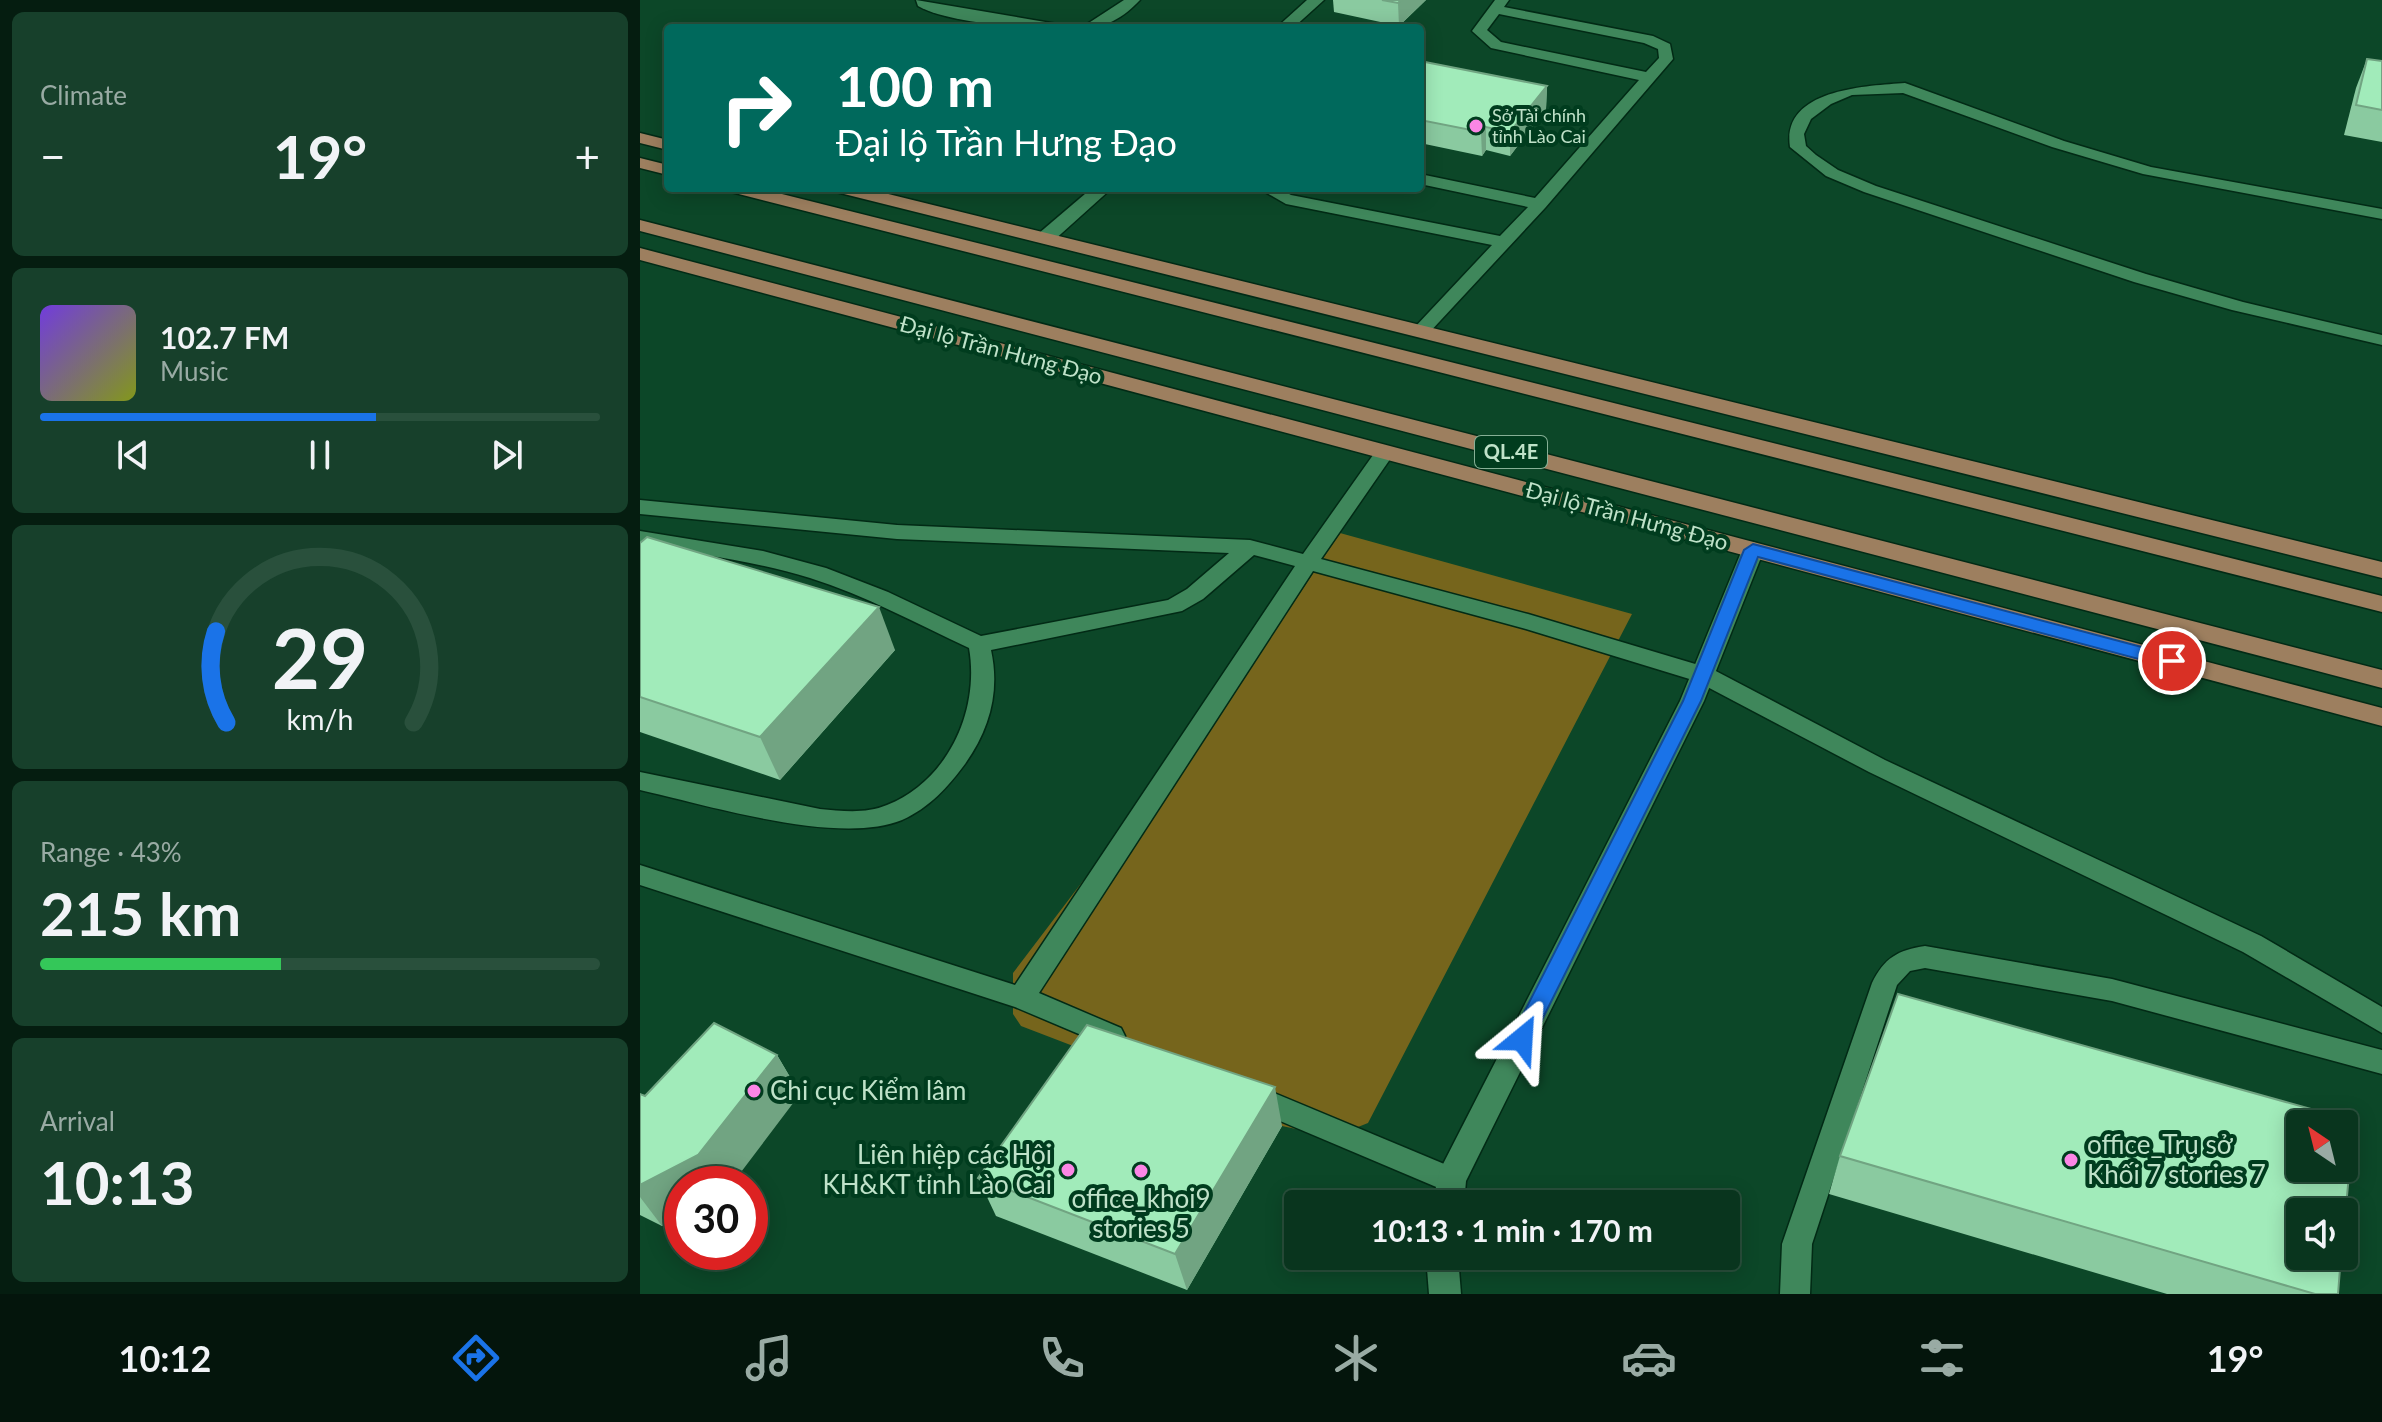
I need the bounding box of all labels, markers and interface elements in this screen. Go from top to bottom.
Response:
text: 100 m [836,52,994,119]
icon: right [704,56,808,160]
text: Climate [40,79,127,111]
place label: Sở Tài chính tỉnh Lào Cai [1492,104,1586,147]
marker: Sở Tài chính tỉnh Lào Cai [1467,117,1485,135]
text: 19° [273,120,367,192]
text: Đại lộ Trần Hưng Đạo [836,120,1177,164]
text: − [40,130,66,182]
text: + [574,130,600,182]
street label: Đại lộ Trần Hưng Đạo [897,310,1105,390]
text: 102.7 FM [160,319,289,355]
text: Music [160,355,228,387]
icon: previous [111,433,155,477]
icon: pause [298,433,342,477]
icon: next [485,433,529,477]
road number: QL.4E [1475,436,1547,468]
street label: Đại lộ Trần Hưng Đạo [1523,476,1731,556]
text: 29 [272,607,368,707]
pin [2138,627,2206,695]
icon: arrive [2150,639,2194,683]
text: km/h [287,702,353,736]
text: Range · 43% [40,836,182,868]
text: 215 km [40,877,241,949]
position arrow [1480,997,1564,1081]
place label: Chi cục Kiểm lâm [770,1074,966,1106]
marker: Chi cục Kiểm lâm [745,1082,763,1100]
text: Arrival [40,1105,115,1137]
north arrow [2286,1110,2358,1182]
map controls [2286,1110,2358,1270]
place label: office_Trụ sở Khối 7 stories 7 [2087,1128,2266,1190]
place label: Liên hiệp các Hội KH&KT tỉnh Lào Cai [823,1138,1052,1200]
text: 10:13 [40,1146,195,1218]
marker: office_Trụ sở Khối 7 stories 7 [2062,1151,2080,1169]
marker: Liên hiệp các Hội KH&KT tỉnh Lào Cai [1059,1161,1077,1179]
marker: office_khoi9 stories 5 [1132,1162,1150,1180]
speed limit sign: 30 [664,1166,768,1270]
place label: office_khoi9 stories 5 [1071,1182,1211,1244]
button: sound [2286,1198,2358,1270]
text: 10:13 · 1 min · 170 m [1371,1212,1653,1248]
icon: directions [448,1330,504,1386]
icon: music [741,1330,797,1386]
icon: phone [1034,1330,1090,1386]
icon: climate [1328,1330,1384,1386]
icon: car [1621,1330,1677,1386]
icon: filters [1914,1330,1970,1386]
text: 10:12 [119,1336,211,1380]
text: 19° [2207,1336,2263,1380]

